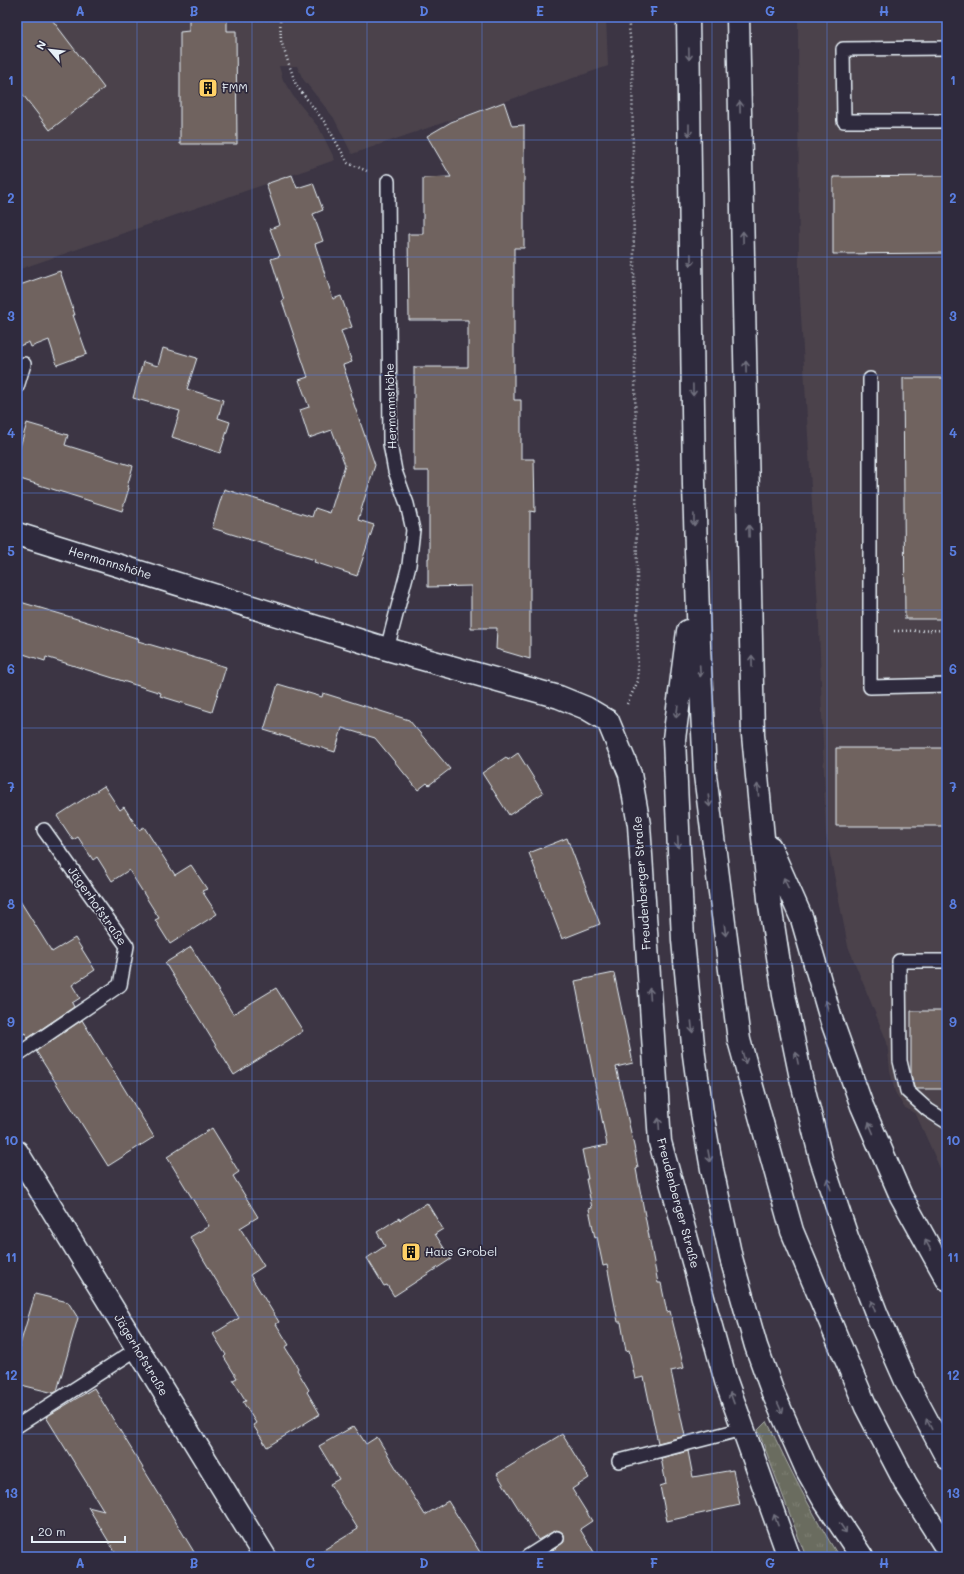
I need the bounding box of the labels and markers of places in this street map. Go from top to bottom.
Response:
building icon: FMM [197,77,219,99]
place label: FMM [222,79,248,95]
building icon: Haus Grobel [400,1241,422,1263]
place label: Haus Grobel [425,1243,497,1259]

